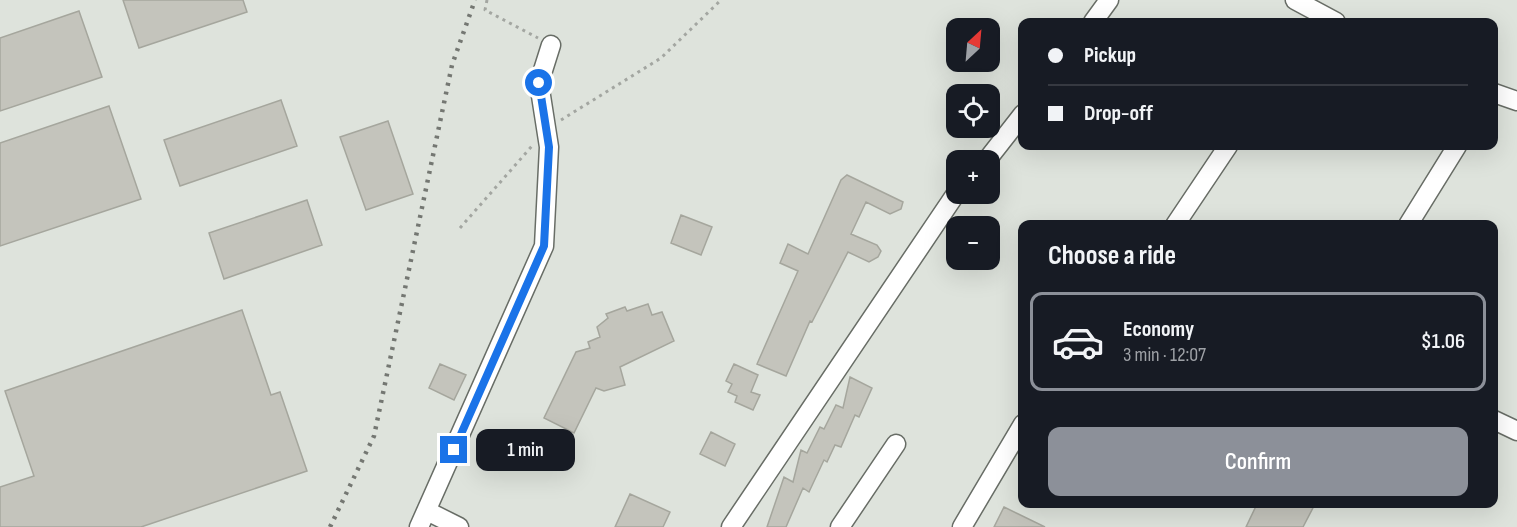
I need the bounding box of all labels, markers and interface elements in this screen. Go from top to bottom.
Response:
north arrow [946,18,1000,72]
map controls [946,18,1000,270]
text: Pickup [1084,42,1136,69]
route start [525,69,552,96]
button: locate [946,84,1000,138]
text: Drop-off [1084,100,1153,127]
button: + [946,150,1000,204]
button: − [946,216,1000,270]
text: Choose a ride [1048,240,1176,272]
icon: car [1051,315,1105,369]
text: Economy [1123,316,1194,343]
text: $1.06 [1421,328,1465,355]
text: 3 min · 12:07 [1123,343,1206,367]
button: Confirm [1048,427,1468,496]
callout: 1 min [475,429,574,471]
route end [440,436,467,463]
text: 1 min [507,438,544,462]

